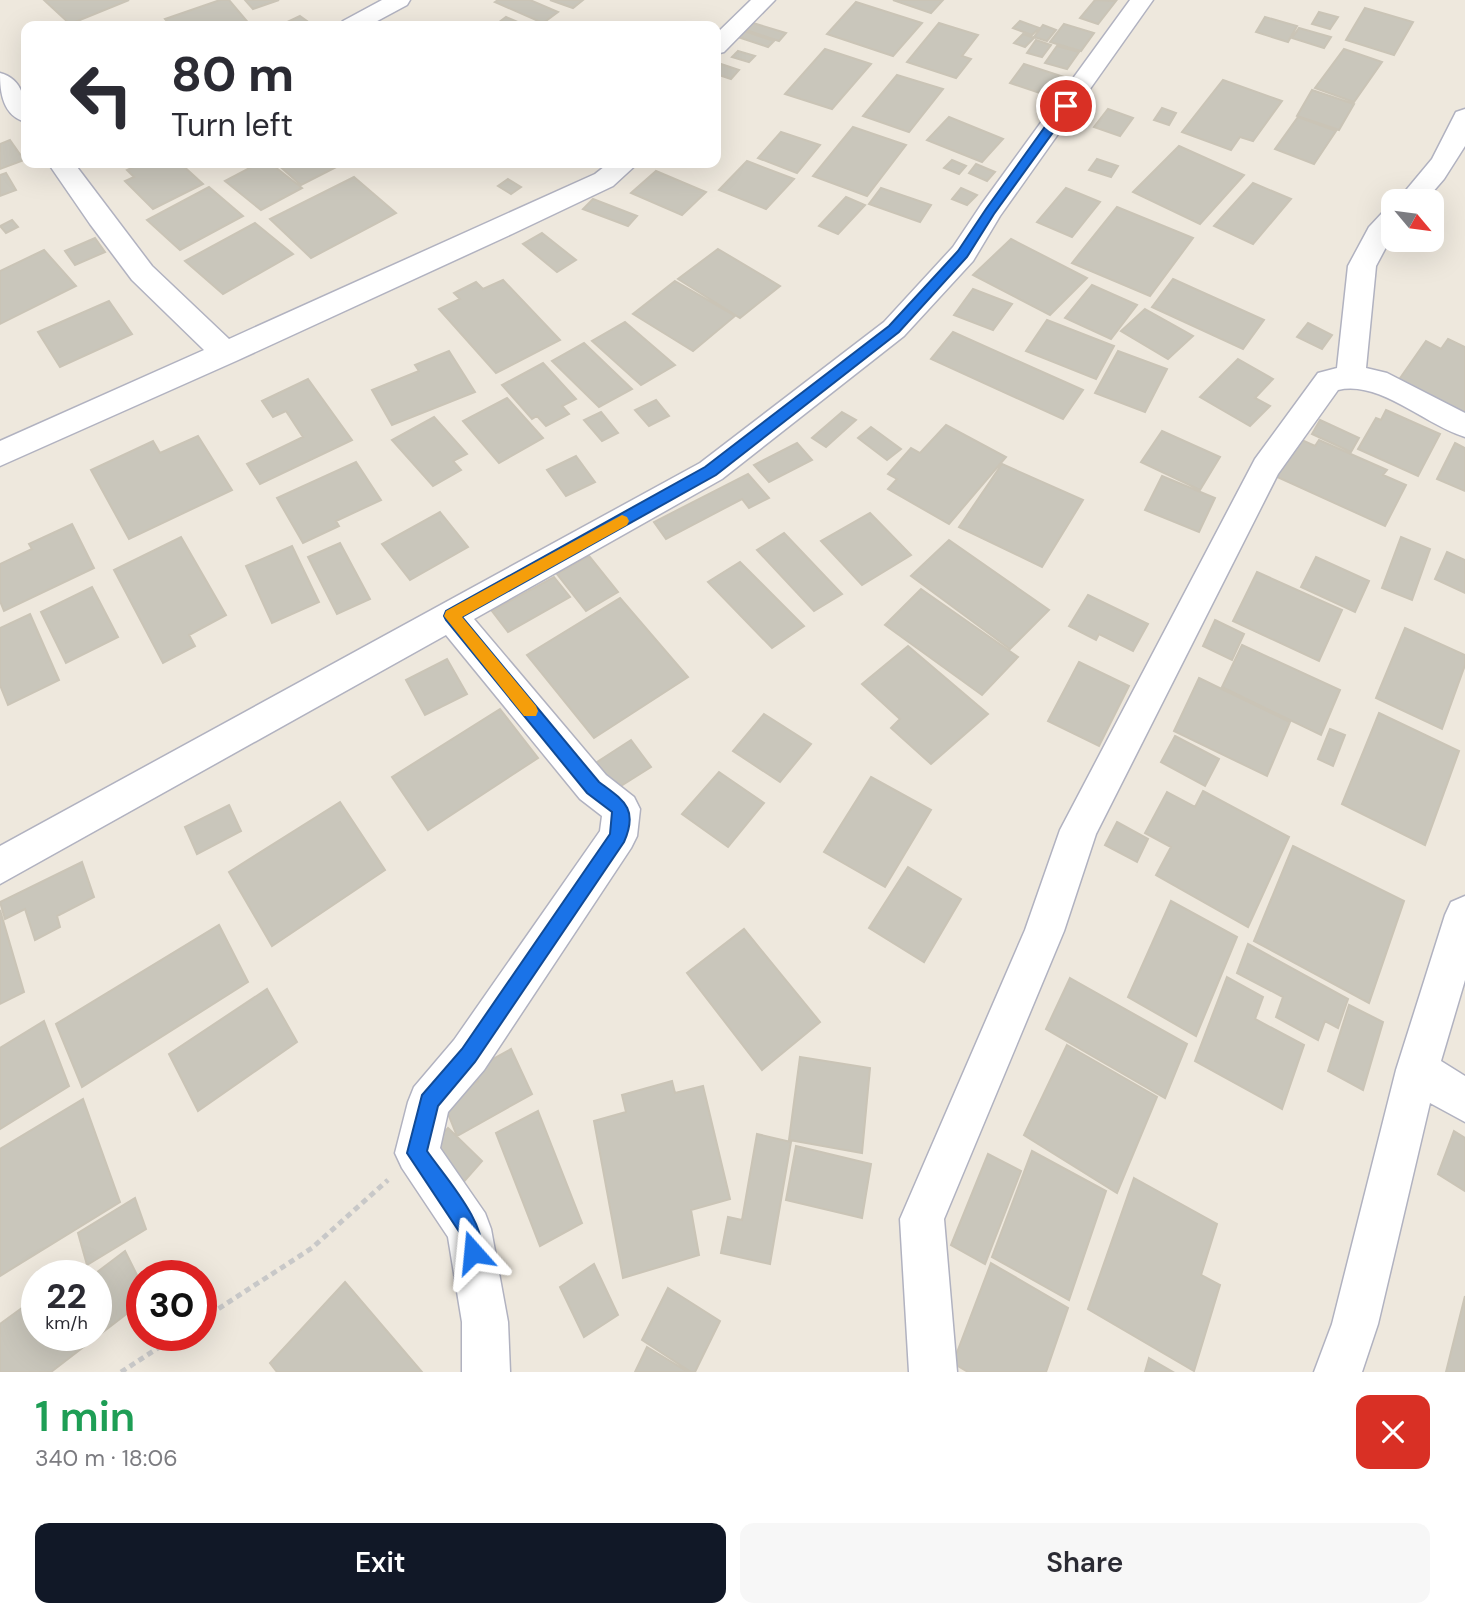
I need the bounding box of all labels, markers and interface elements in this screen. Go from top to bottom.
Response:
text: 80 m [171,42,294,106]
icon: left [56,49,147,140]
pin [1036,76,1096,136]
icon: arrive [1047,87,1085,125]
text: Turn left [171,104,293,146]
north arrow [1381,189,1444,252]
map controls [1381,189,1444,252]
position arrow [436,1215,510,1289]
speed limit sign: 30 [126,1260,217,1351]
text: 22 [46,1273,87,1319]
text: km/h [45,1311,88,1335]
text: 1 min [35,1389,135,1444]
button: close [1356,1395,1430,1469]
text: 340 m · 18:06 [35,1443,178,1473]
button: Exit [35,1523,726,1603]
button: Share [740,1523,1430,1603]

